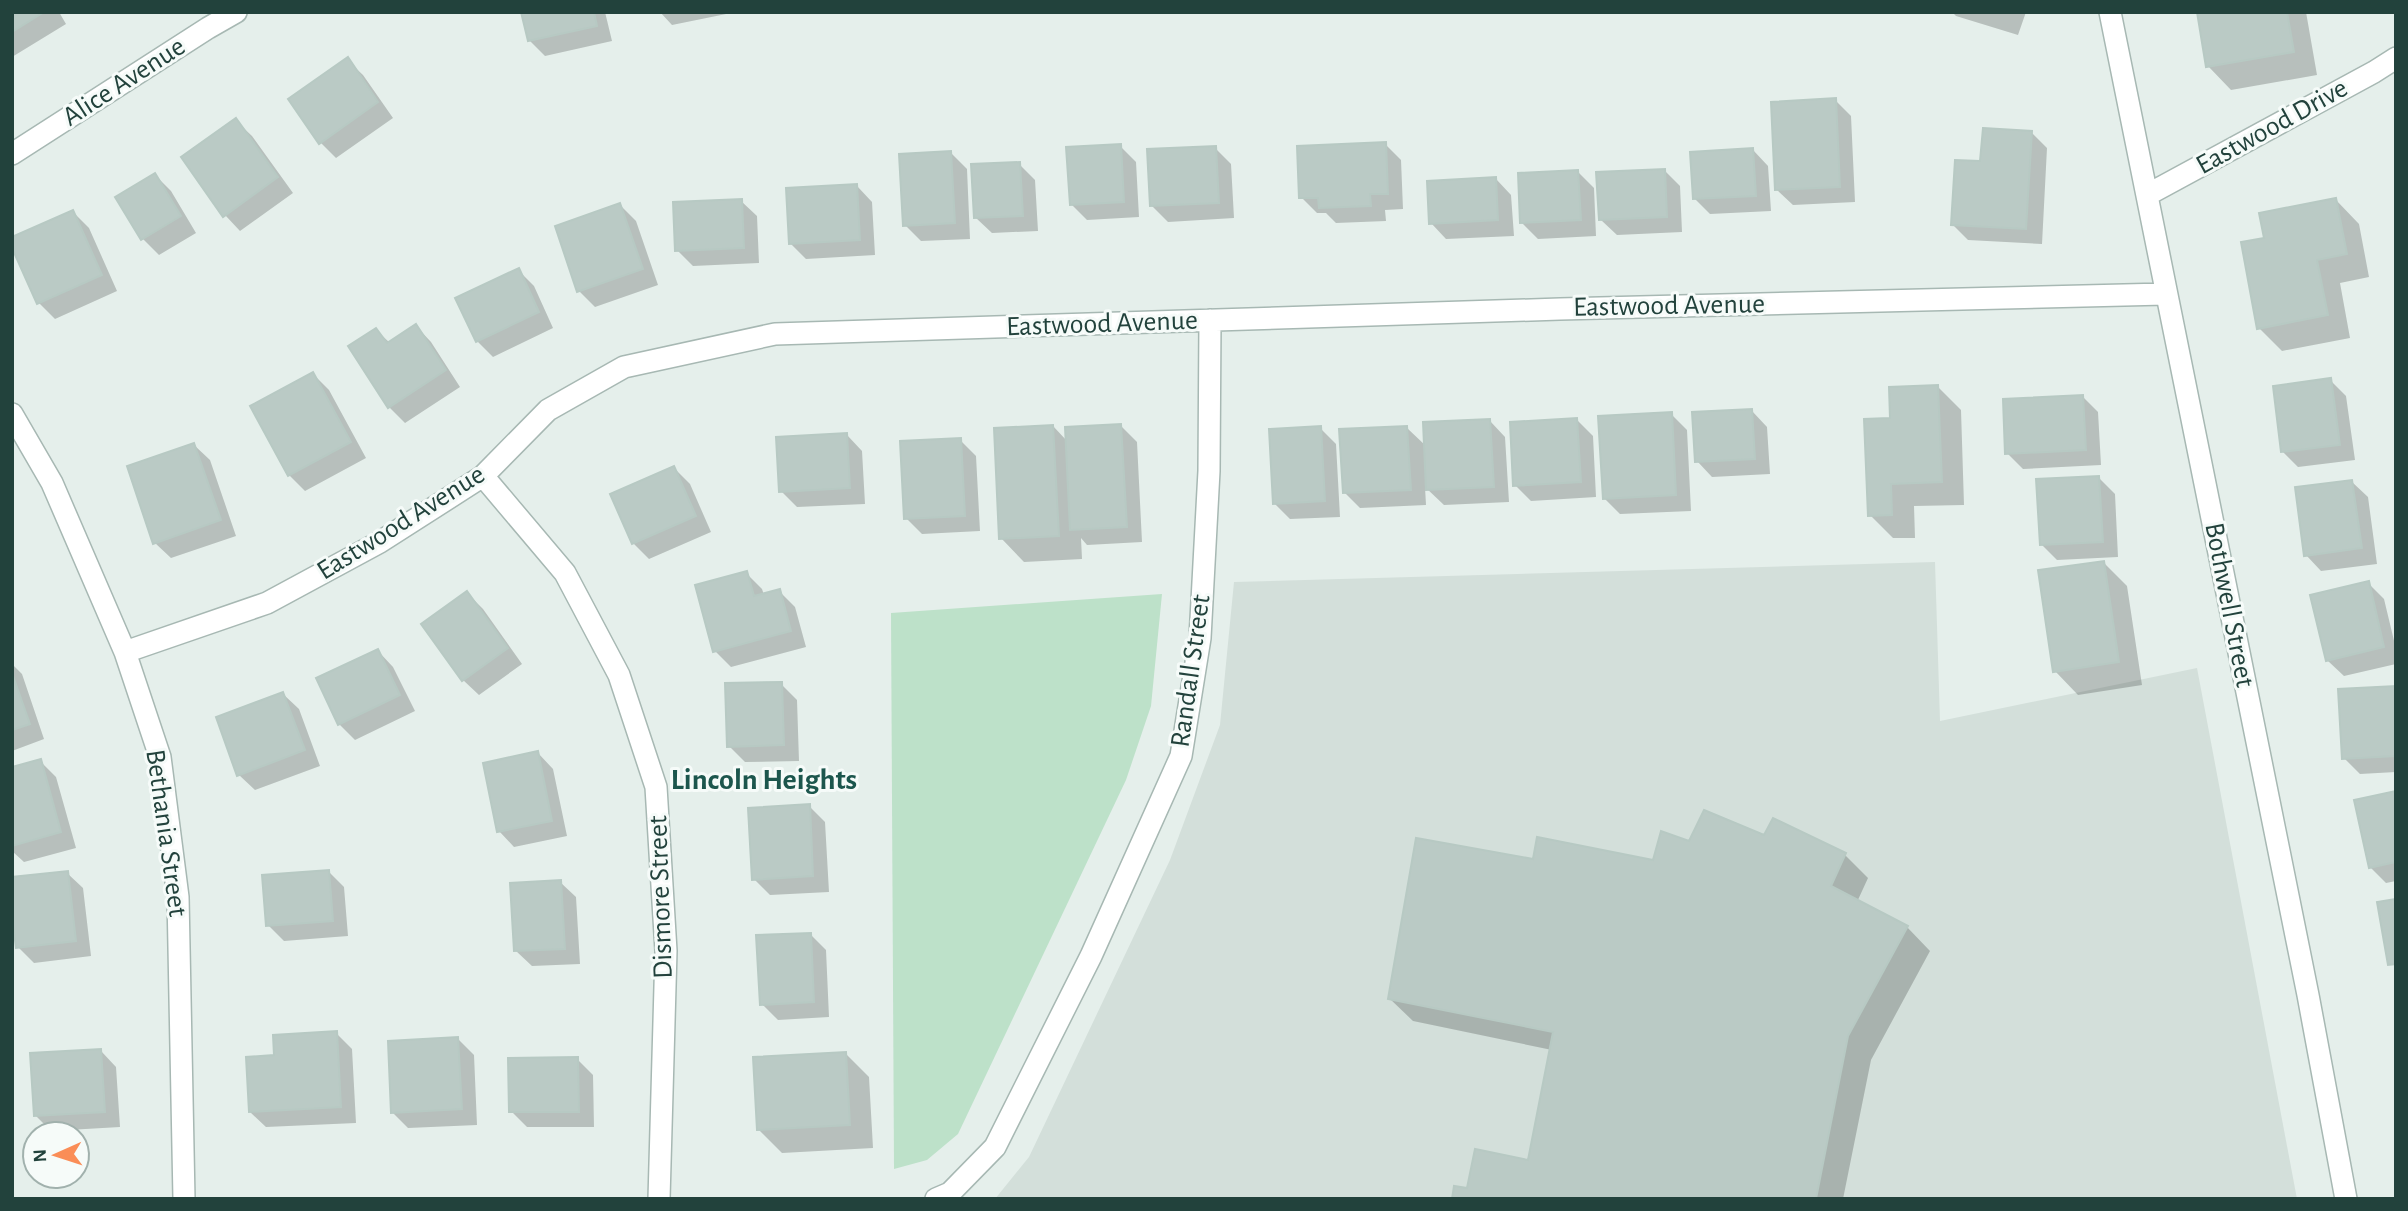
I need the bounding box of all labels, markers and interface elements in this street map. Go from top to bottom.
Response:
street label: Alice Avenue [58,32,190,132]
street label: Eastwood Drive [2192,74,2352,180]
street label: Eastwood Avenue [1573,290,1765,322]
street label: Eastwood Avenue [1006,307,1198,341]
street label: Eastwood Avenue [312,460,490,586]
street label: Bothwell Street [2199,520,2259,690]
street label: Randall Street [1166,593,1216,749]
street label: Bethania Street [140,748,192,918]
district label: Lincoln Heights [671,765,857,795]
street label: Dismore Street [644,815,678,979]
north arrow [21,1120,91,1190]
text: N [31,1149,50,1163]

